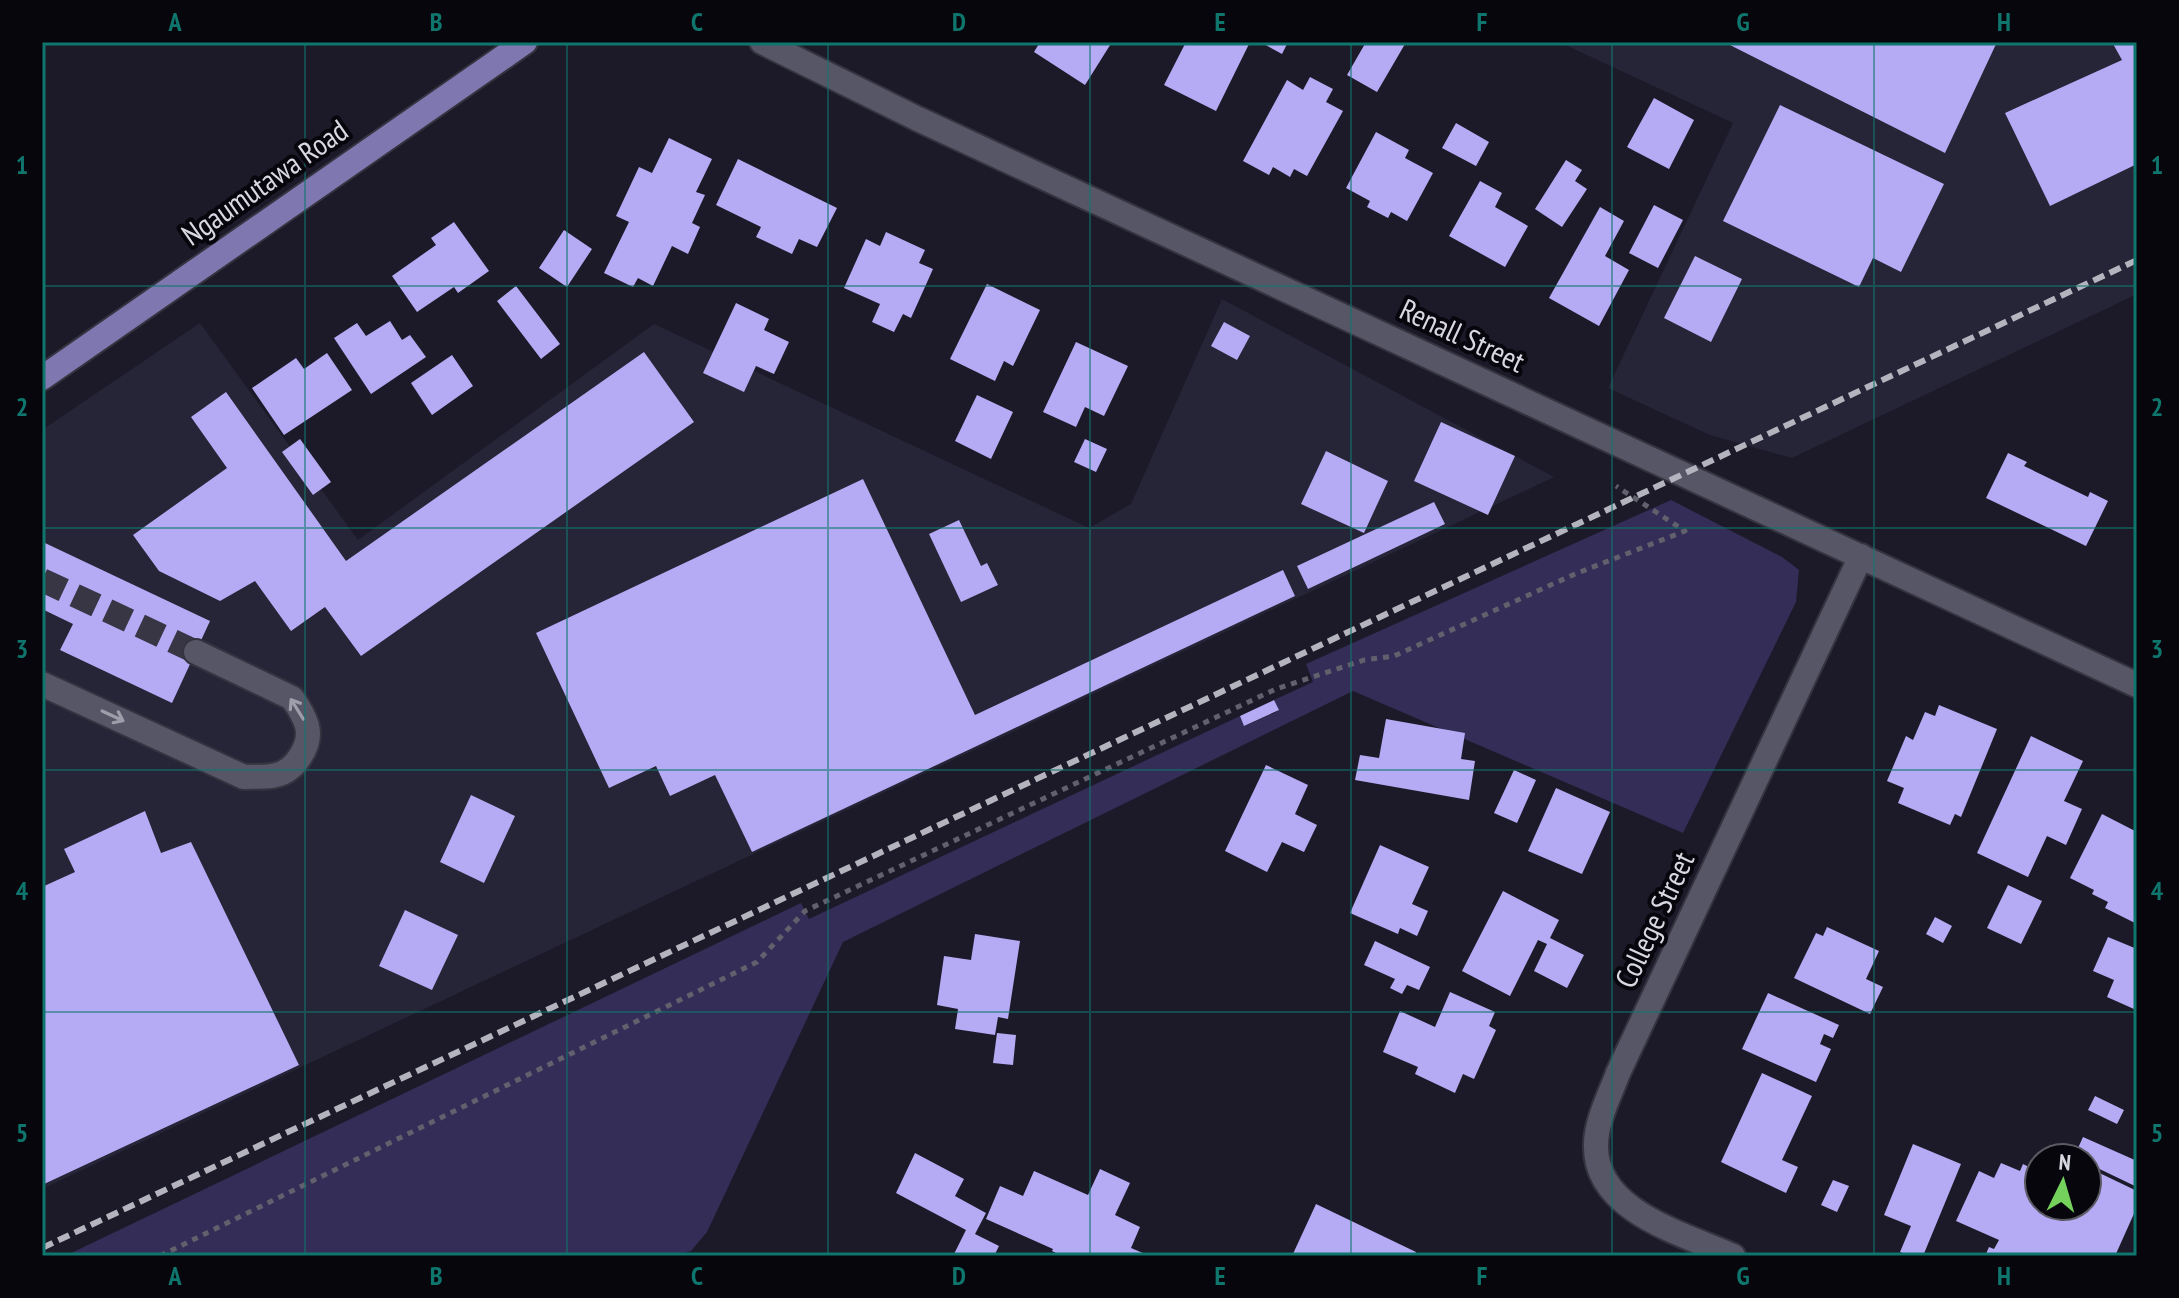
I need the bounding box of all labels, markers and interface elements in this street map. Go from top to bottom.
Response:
text: A [167,5,182,38]
text: B [430,5,443,38]
text: C [691,5,703,38]
text: D [952,5,966,38]
text: E [1214,5,1226,38]
text: F [1477,5,1488,38]
text: G [1736,5,1750,38]
text: H [1997,5,2011,38]
street label: Ngaumutawa Road [173,110,355,253]
text: 1 [16,148,28,181]
text: 1 [2151,148,2163,181]
street label: Renall Street [1394,289,1532,381]
text: 2 [16,390,28,423]
text: 2 [2151,390,2163,423]
text: 3 [16,632,28,665]
text: 3 [2151,632,2163,665]
one-way arrow [289,698,305,721]
one-way arrow [101,709,125,724]
street label: College Street [1605,844,1702,994]
text: 4 [16,874,29,907]
text: 4 [2151,874,2164,907]
text: 5 [16,1116,28,1149]
text: 5 [2151,1116,2163,1149]
north arrow [2023,1142,2103,1222]
text: N [2058,1148,2072,1177]
text: A [167,1259,182,1292]
text: B [430,1259,443,1292]
text: C [691,1259,703,1292]
text: D [952,1259,966,1292]
text: E [1214,1259,1226,1292]
text: F [1477,1259,1488,1292]
text: G [1736,1259,1750,1292]
text: H [1997,1259,2011,1292]

